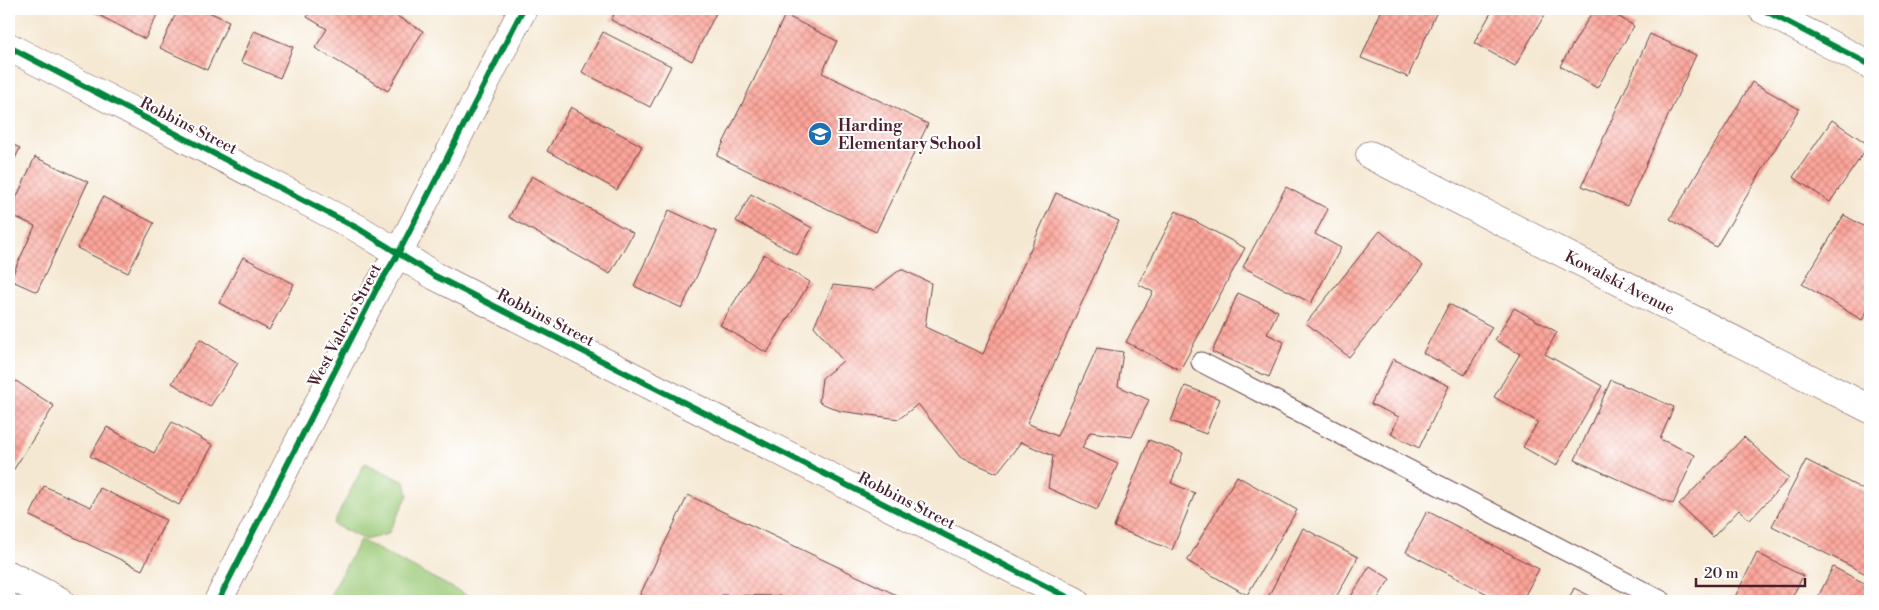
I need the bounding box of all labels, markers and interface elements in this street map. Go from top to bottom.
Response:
street label: Robbins Street [136,93,241,159]
place label: Harding Elementary School [838,116,982,154]
school or university icon: Harding Elementary School [807,121,833,147]
street label: Kowalski Avenue [1561,247,1678,319]
street label: West Valerio Street [303,260,386,391]
street label: Robbins Street [493,285,598,351]
street label: Robbins Street [854,468,959,534]
scale bar [1696,555,1805,587]
text: 20 m [1704,564,1739,583]

